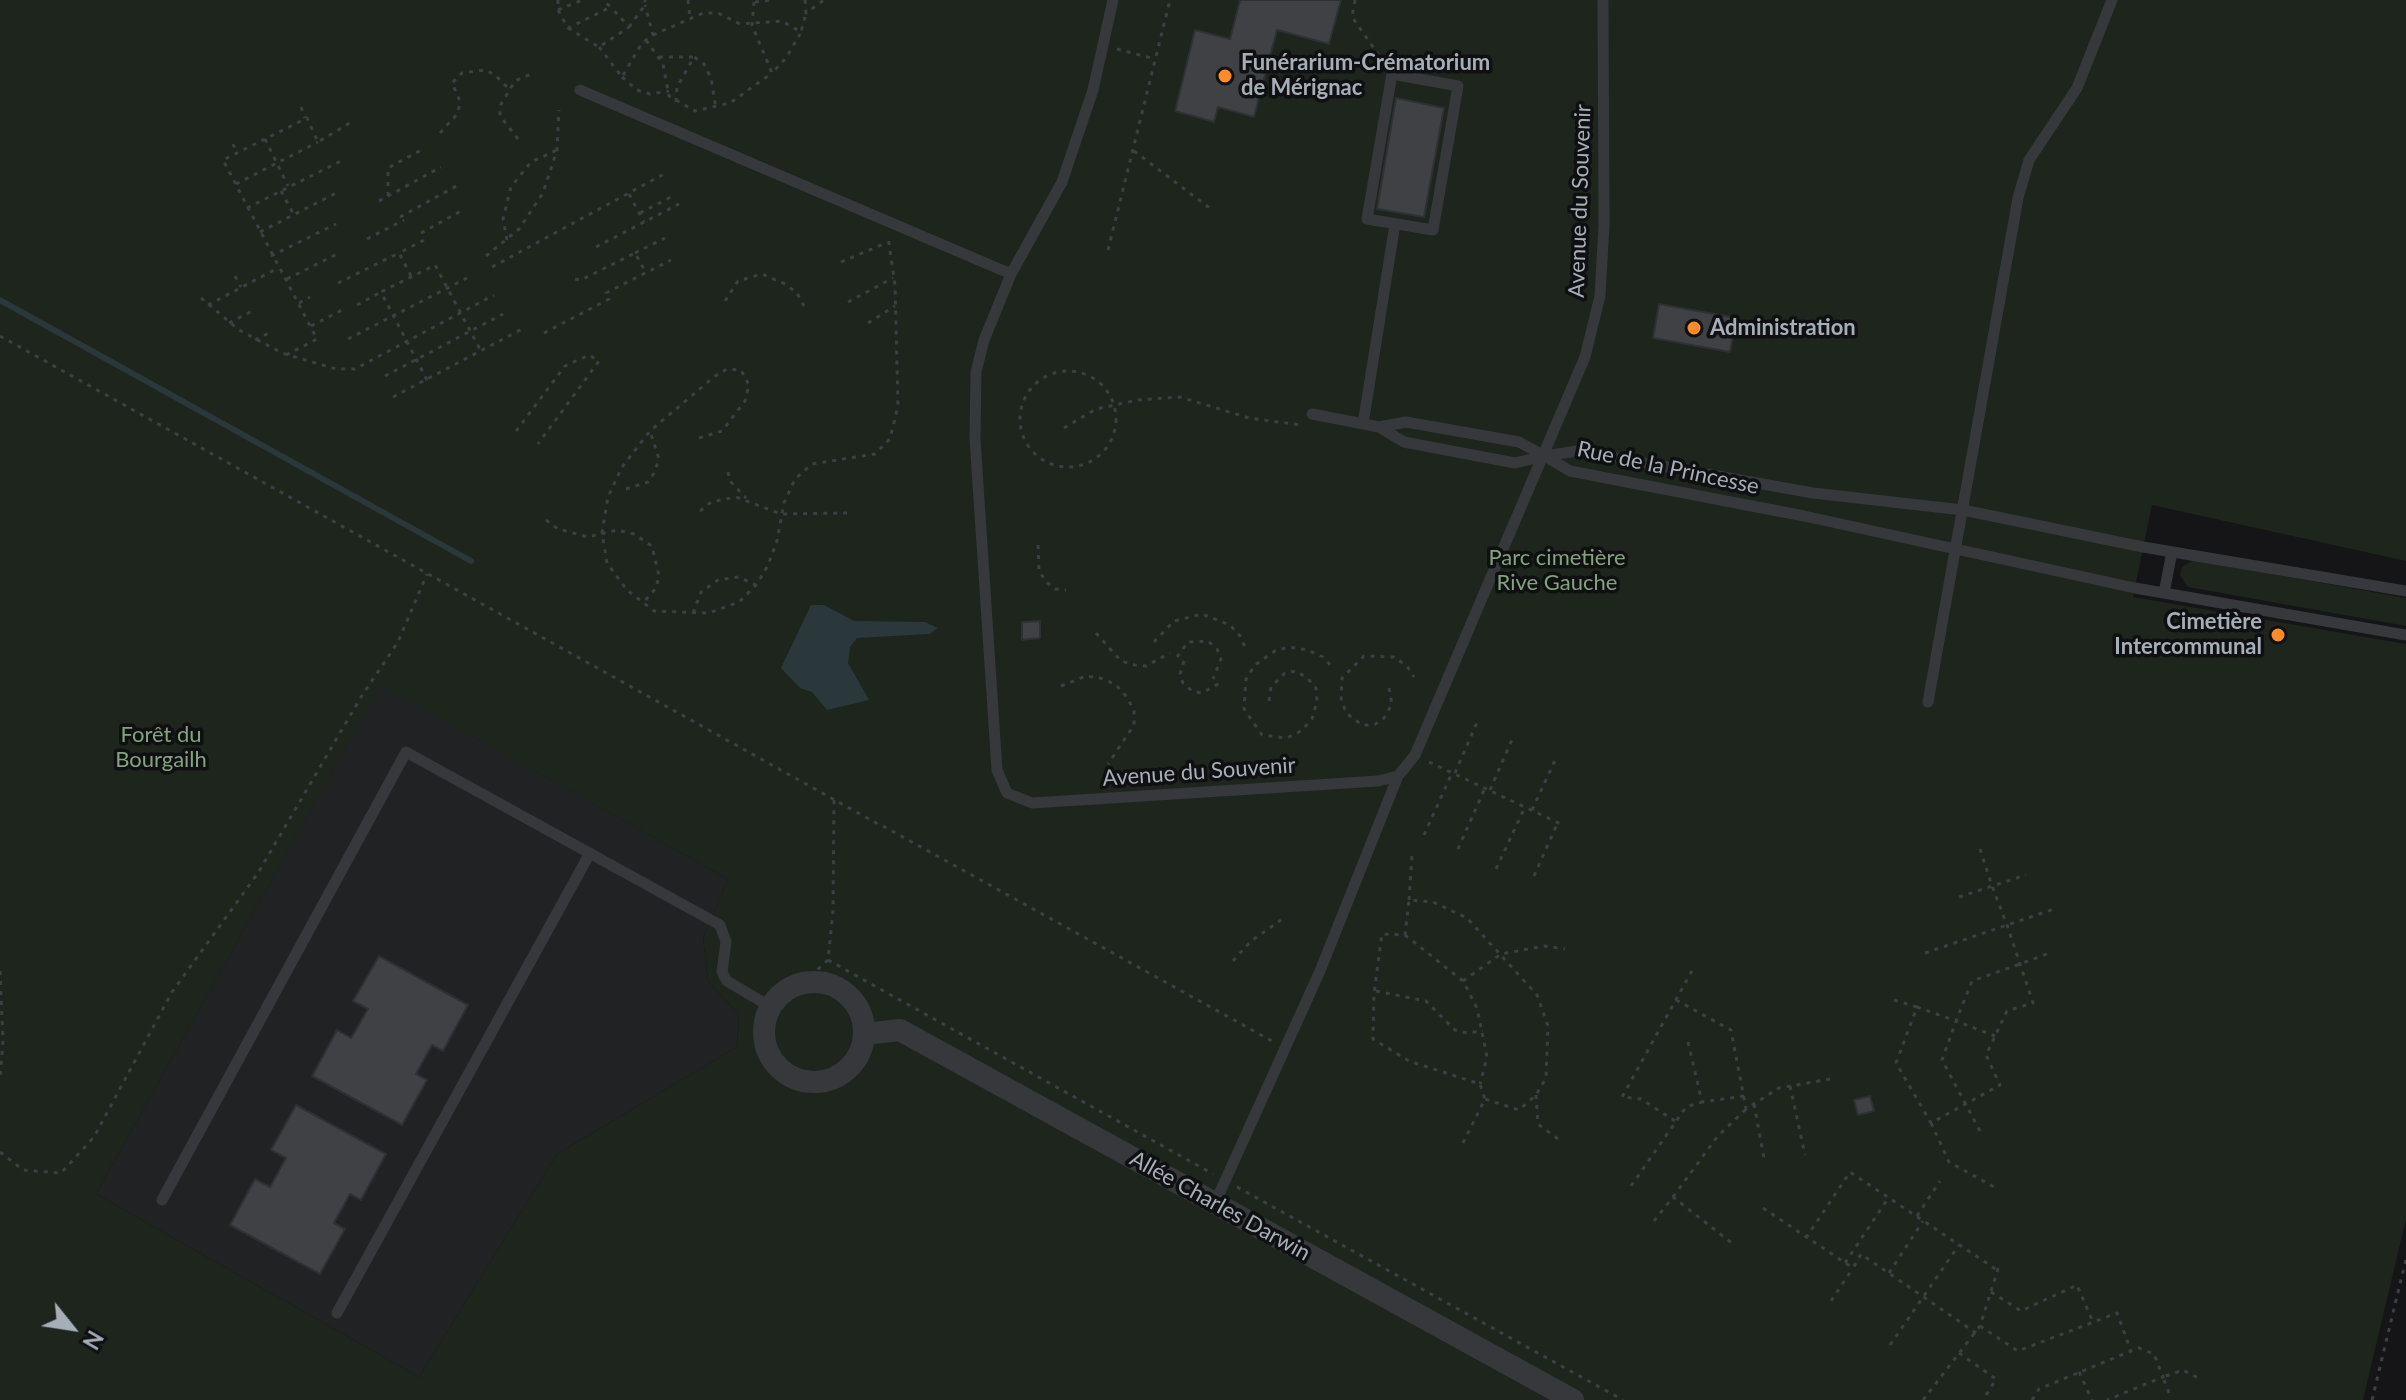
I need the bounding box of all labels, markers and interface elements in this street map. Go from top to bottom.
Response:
place label: Funérarium-Crématorium de Mérignac [1241,50,1490,102]
marker: Funérarium-Crématorium de Mérignac [1216,67,1234,85]
street label: Avenue du Souvenir [1563,104,1597,298]
place label: Administration [1710,315,1856,341]
marker: Administration [1685,319,1703,337]
street label: Rue de la Princesse [1575,436,1761,500]
park label: Parc cimetière Rive Gauche [1488,545,1626,596]
place label: Cimetière Intercommunal [2114,609,2262,660]
marker: Cimetière Intercommunal [2269,626,2287,644]
park label: Forêt du Bourgailh [115,722,207,774]
street label: Avenue du Souvenir [1102,752,1296,792]
street label: Allée Charles Darwin [1125,1145,1315,1267]
north arrow [32,1288,112,1368]
text: N [77,1326,109,1354]

